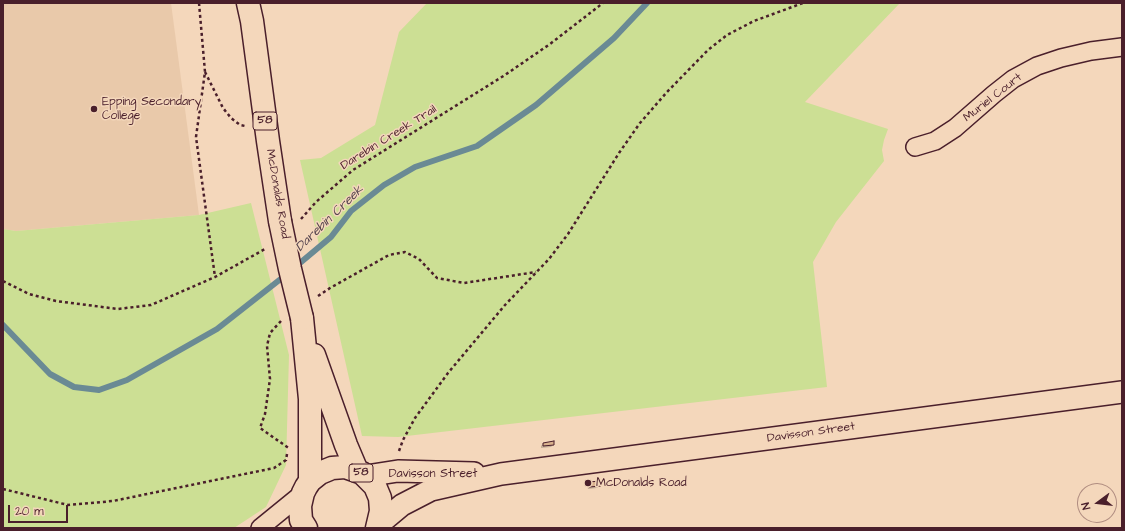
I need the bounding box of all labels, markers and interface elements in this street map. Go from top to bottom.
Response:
street label: Muriel Court [961,71,1025,125]
place label: Epping Secondary College [102,95,201,123]
street label: Darebin Creek Trail [338,103,440,173]
marker: Epping Secondary College [89,104,99,114]
road number: 58 [253,112,277,130]
street label: McDonalds Road [262,148,292,240]
water label: Darebin Creek [293,183,367,255]
street label: Davisson Street [766,420,856,446]
road number: 58 [349,464,373,482]
street label: Davisson Street [389,467,477,481]
place label: McDonalds Road [596,476,687,490]
marker: McDonalds Road [583,478,593,488]
north arrow [1077,483,1117,523]
scale bar [10,497,70,523]
text: N [1078,501,1094,511]
text: 20 m [15,503,44,520]

